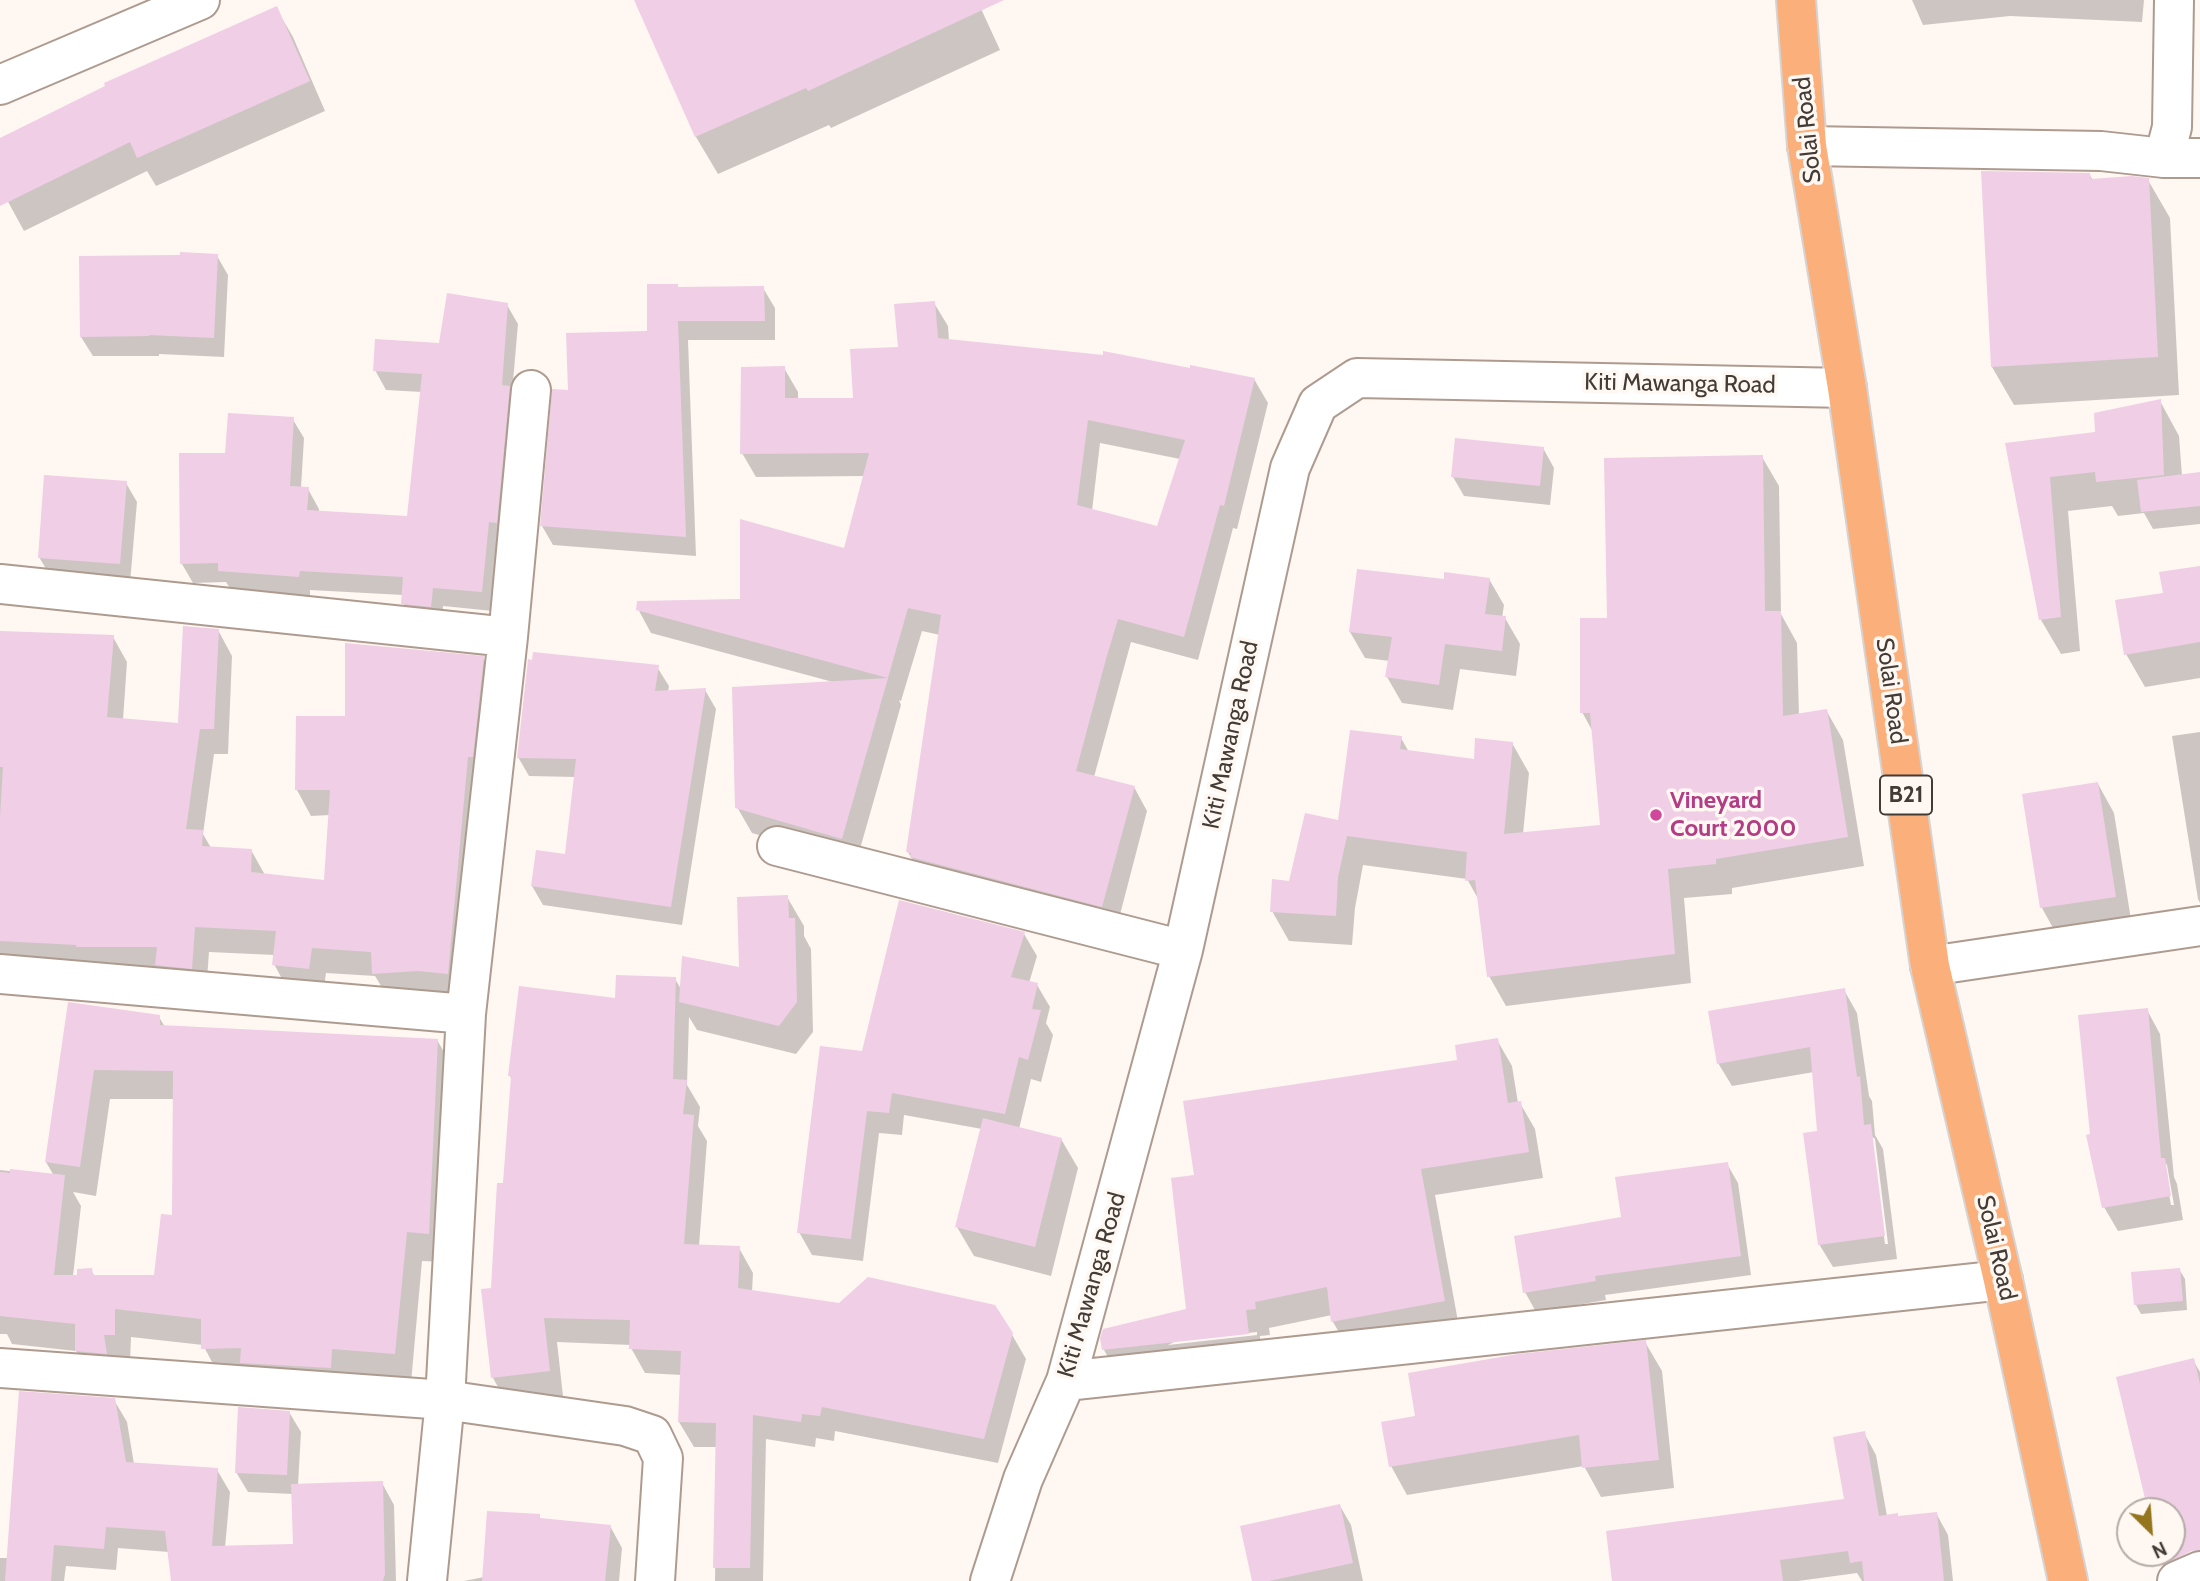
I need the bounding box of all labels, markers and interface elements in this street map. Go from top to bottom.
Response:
street label: Solai Road [1788,75,1828,185]
street label: Kiti Mawanga Road [1584,368,1776,400]
street label: Solai Road [1869,636,1913,746]
street label: Kiti Mawanga Road [1197,638,1265,832]
road number: B21 [1880,776,1932,814]
place label: Vineyard Court 2000 [1670,787,1796,843]
marker: Vineyard Court 2000 [1648,807,1664,823]
street label: Kiti Mawanga Road [1052,1189,1132,1381]
street label: Solai Road [1970,1193,2022,1303]
north arrow [2116,1497,2186,1567]
text: N [2148,1536,2170,1563]

